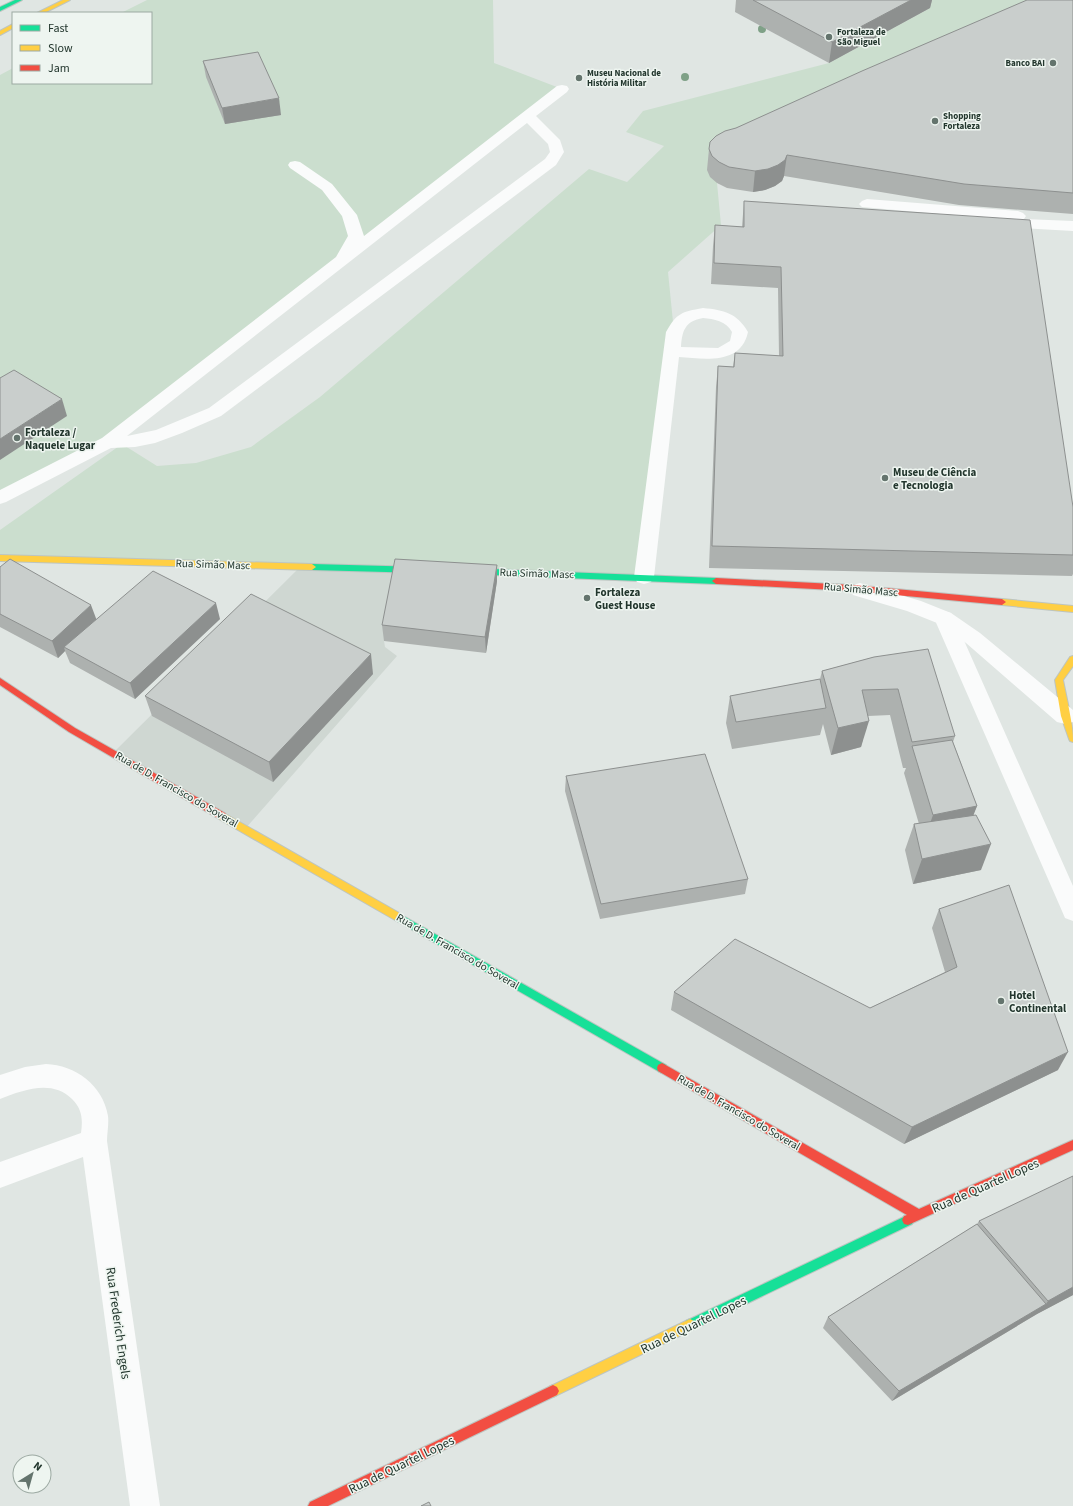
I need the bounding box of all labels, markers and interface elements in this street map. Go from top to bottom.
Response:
legend [12,12,152,84]
text: Fast [48,20,68,37]
place label: Fortaleza de São Miguel [837,26,886,49]
marker: Fortaleza de São Miguel [824,32,834,42]
text: Slow [48,40,73,57]
place label: Banco BAI [1006,57,1045,70]
marker: Banco BAI [1048,58,1058,68]
text: Jam [48,60,70,77]
place label: Museu Nacional de História Militar [587,67,661,90]
marker: Museu Nacional de História Militar [574,73,584,83]
place label: Shopping Fortaleza [943,110,981,133]
marker: Shopping Fortaleza [930,116,940,126]
place label: Fortaleza / Naquele Lugar [25,425,96,453]
marker: Fortaleza / Naquele Lugar [12,433,22,443]
place label: Museu de Ciência e Tecnologia [893,465,976,493]
marker: Museu de Ciência e Tecnologia [880,473,890,483]
street label: Rua Simão Masc [175,556,251,573]
street label: Rua Simão Masc [499,565,575,582]
street label: Rua Simão Masc [823,579,899,600]
place label: Fortaleza Guest House [595,585,656,613]
marker: Fortaleza Guest House [582,593,592,603]
street label: Rua de D. Francisco do Soveral [113,748,241,831]
street label: Rua de D. Francisco do Soveral [394,910,522,993]
place label: Hotel Continental [1009,988,1067,1016]
marker: Hotel Continental [996,996,1006,1006]
street label: Rua de D. Francisco do Soveral [675,1071,803,1154]
street label: Rua de Quartel Lopes [929,1154,1042,1218]
street label: Rua Frederich Engels [101,1266,135,1381]
street label: Rua de Quartel Lopes [638,1291,750,1358]
street label: Rua de Quartel Lopes [346,1431,458,1498]
north arrow [12,1454,52,1494]
text: N [30,1458,45,1475]

